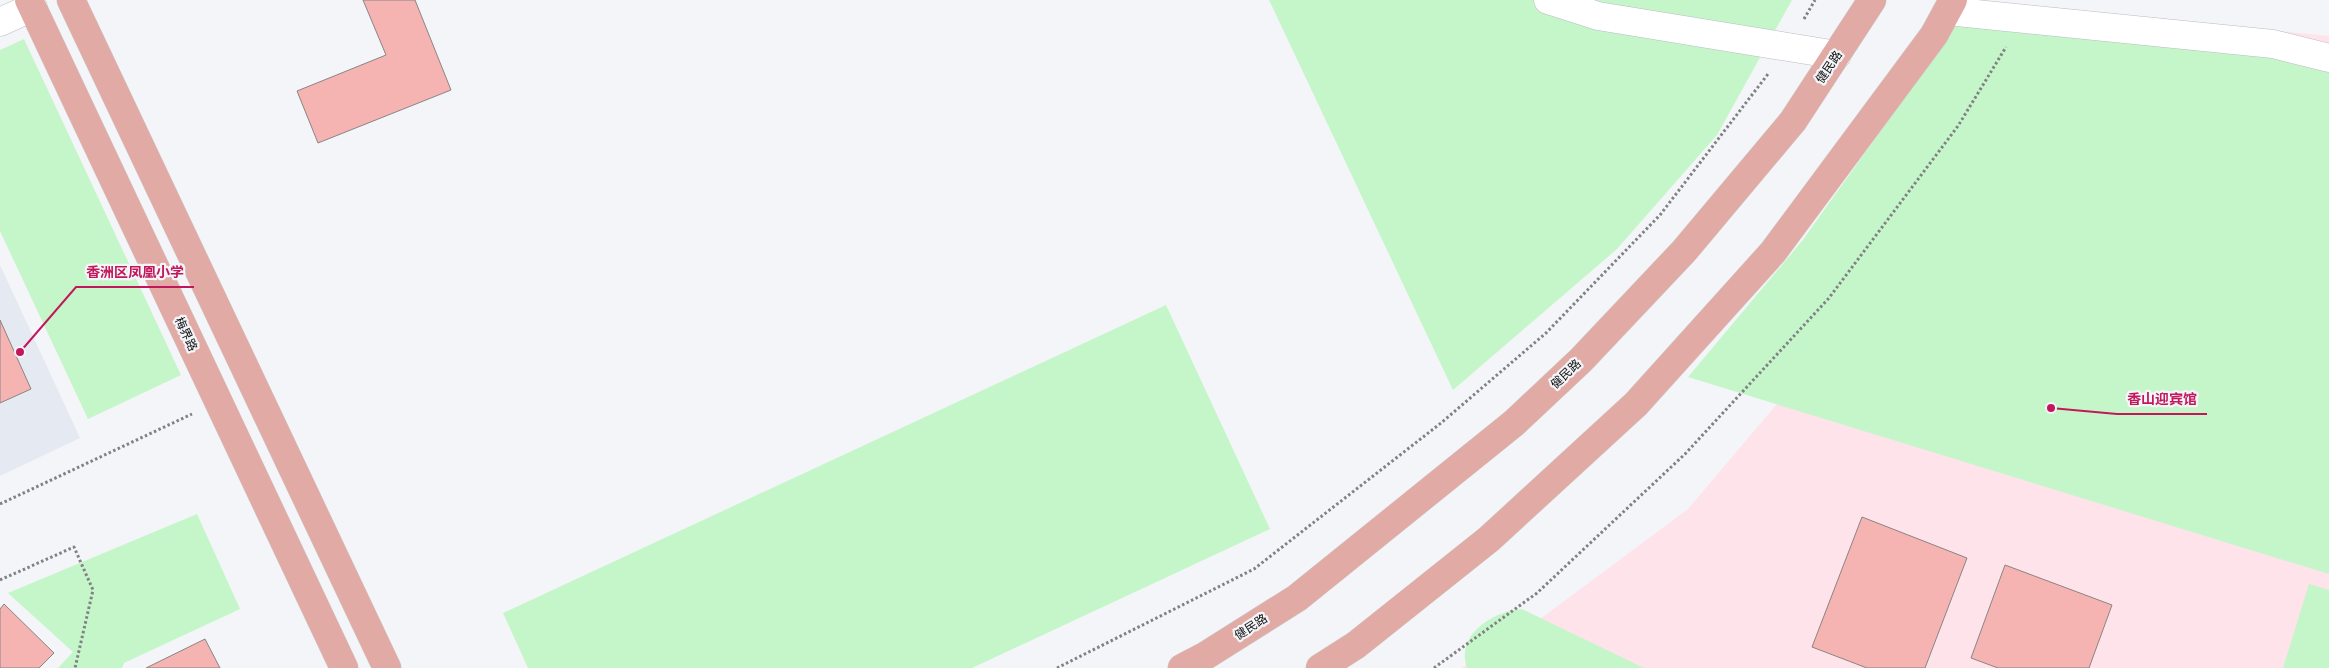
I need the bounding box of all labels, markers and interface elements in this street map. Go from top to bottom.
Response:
street label: 健民路 [1812,48,1844,85]
callout: 香洲区凤凰小学 [76,258,194,287]
text: 香洲区凤凰小学 [86,263,184,280]
street label: 梅界路 [173,314,201,353]
street label: 健民路 [1547,356,1583,391]
callout: 香山迎宾馆 [2117,385,2207,414]
text: 香山迎宾馆 [2127,390,2197,407]
street label: 健民路 [1232,610,1269,642]

